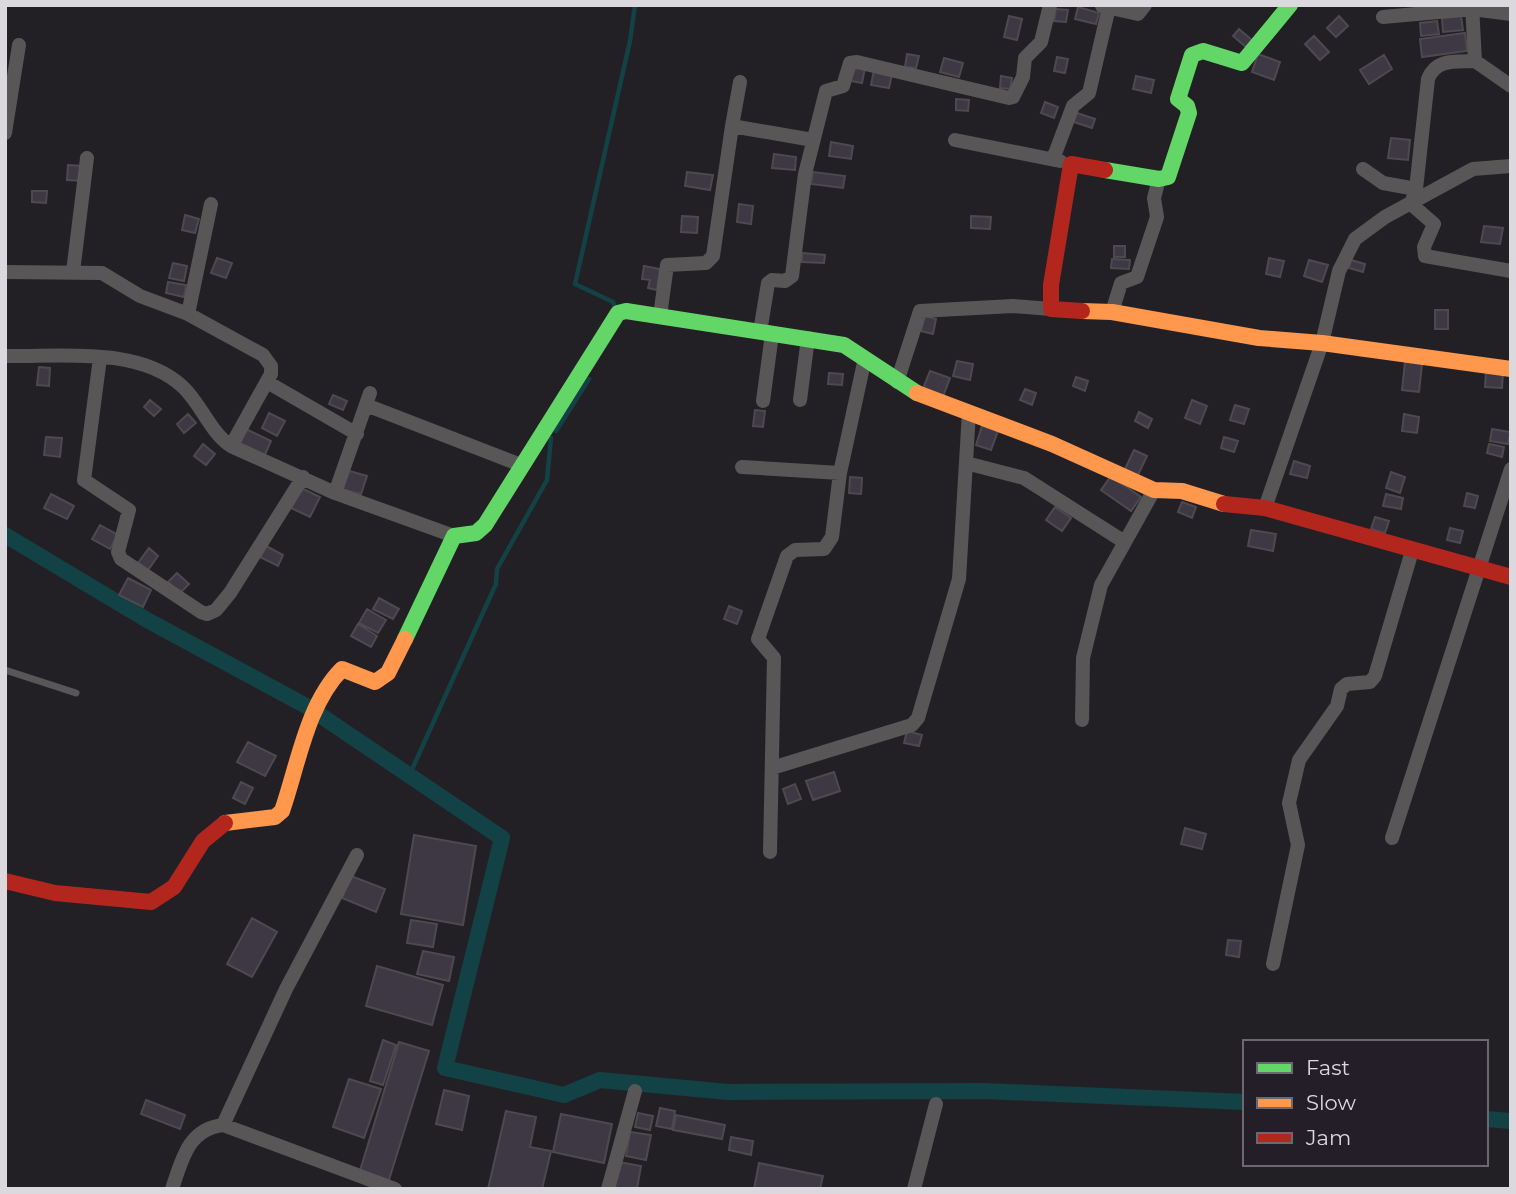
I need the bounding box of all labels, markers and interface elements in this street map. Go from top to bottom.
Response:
legend [1243,1040,1488,1166]
text: Fast [1306,1055,1350,1080]
text: Slow [1306,1090,1356,1115]
text: Jam [1305,1125,1351,1150]

